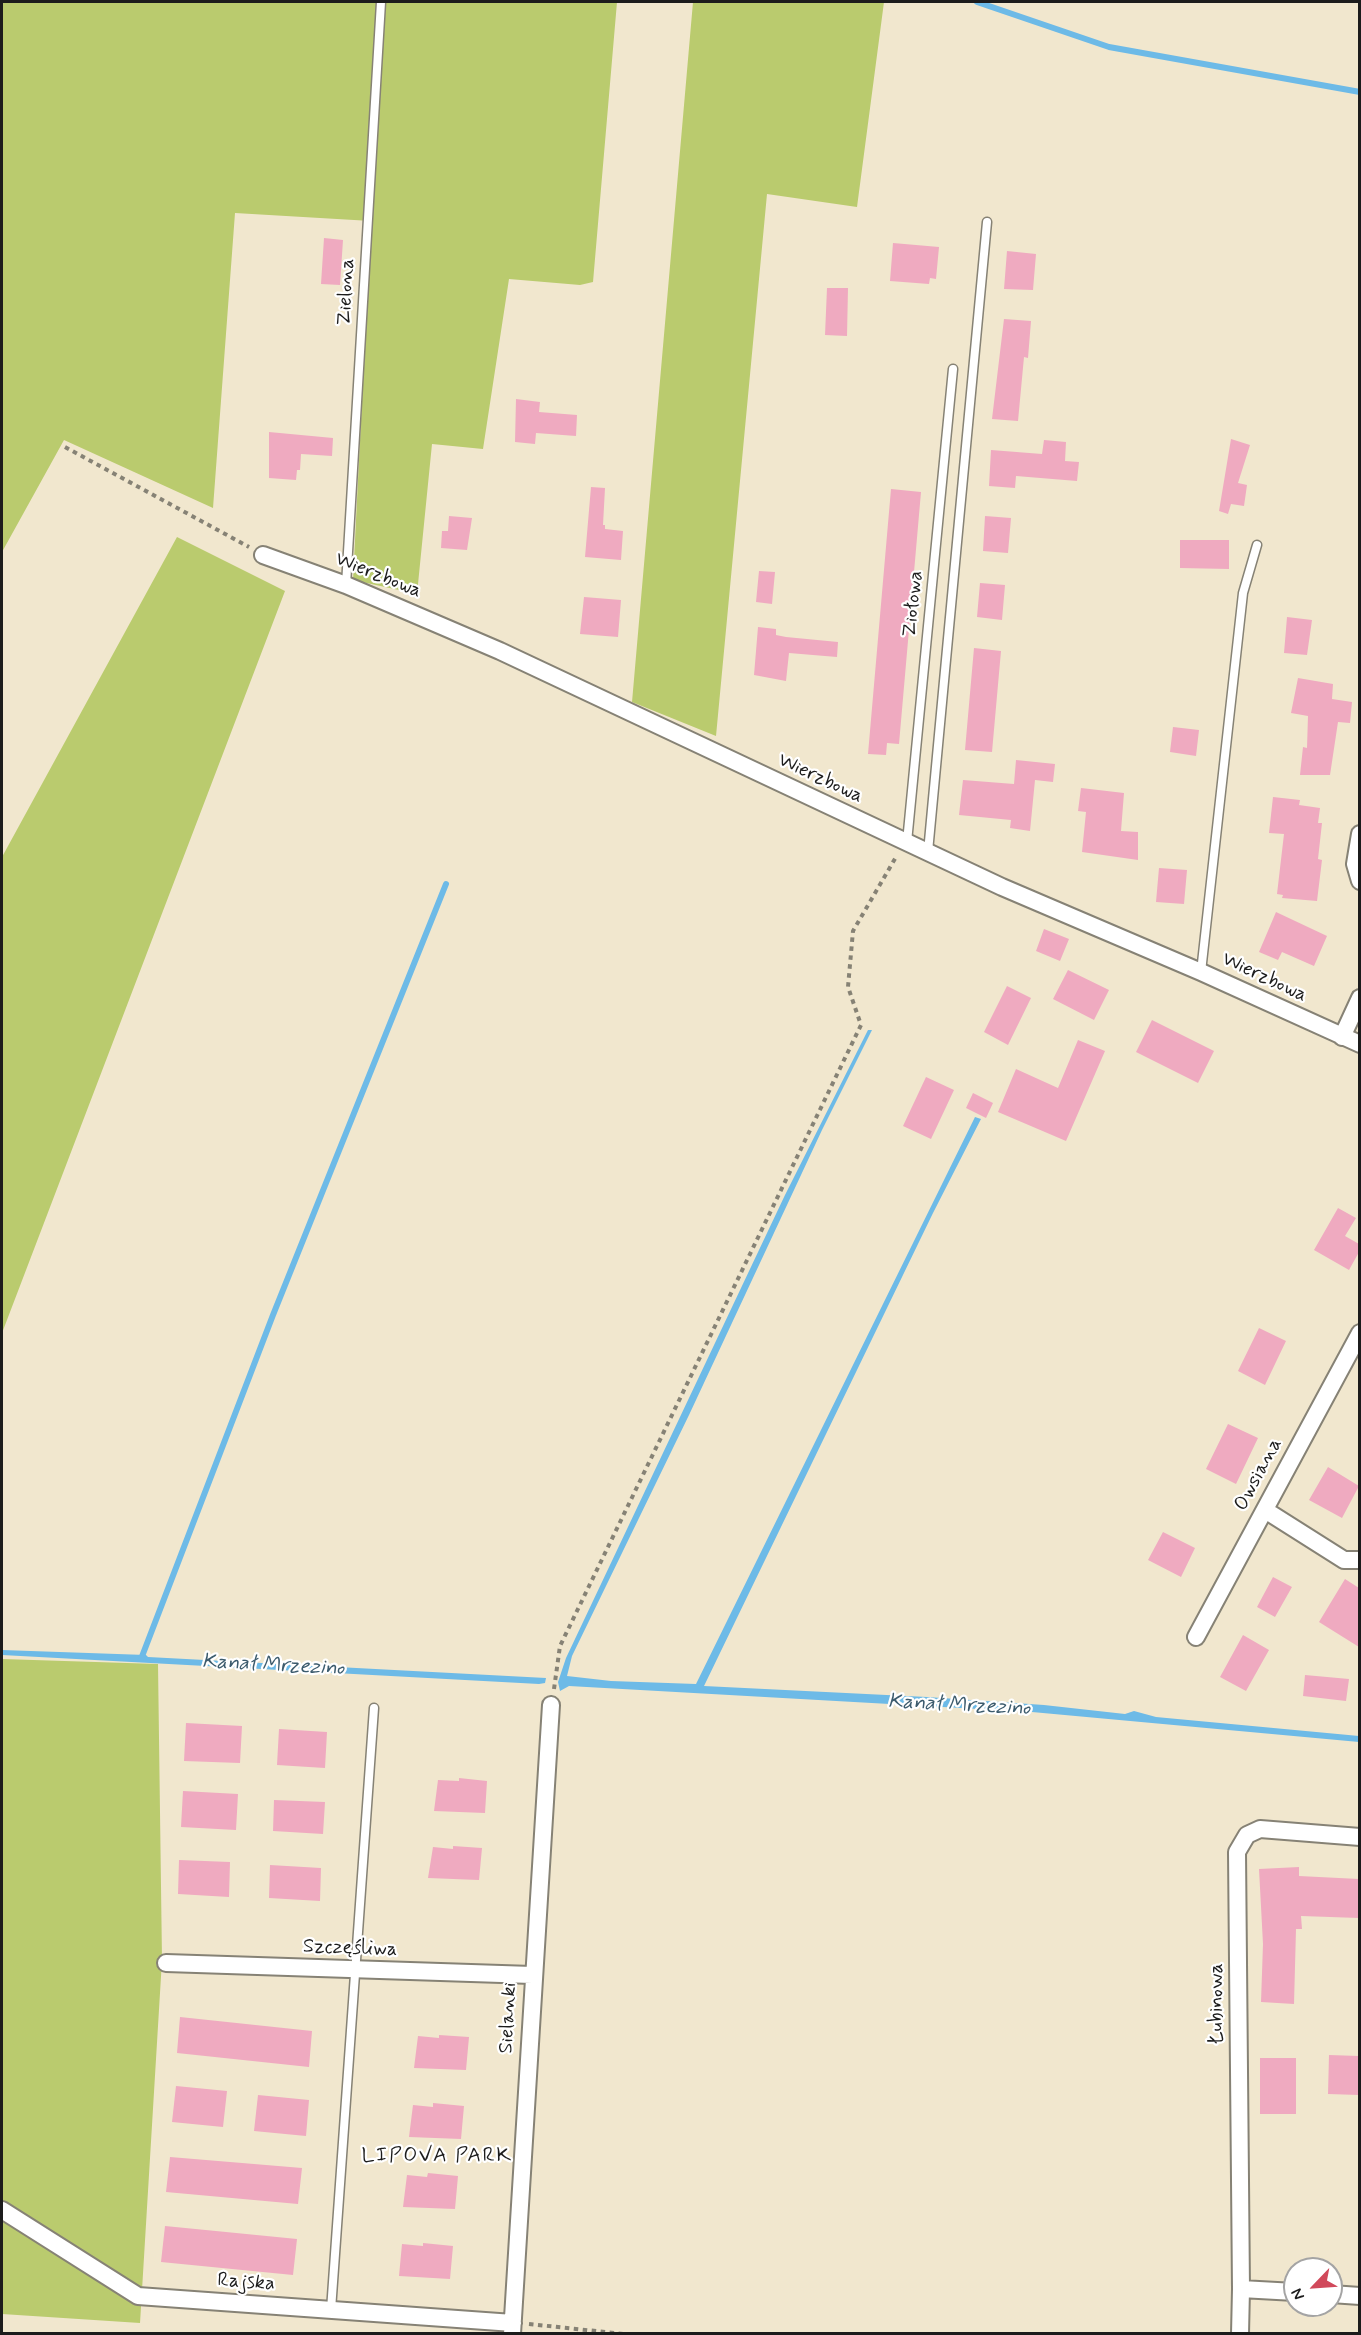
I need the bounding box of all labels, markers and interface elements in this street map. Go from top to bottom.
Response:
street label: Zielona [333,258,361,326]
street label: Wierzbowa [331,548,425,604]
street label: Ziołowa [899,570,929,638]
street label: Wierzbowa [774,749,866,809]
street label: Wierzbowa [1218,948,1310,1008]
street label: Owsiana [1230,1435,1288,1515]
water label: Kanał Mrzezino [201,1650,345,1682]
water label: Kanał Mrzezino [887,1690,1031,1722]
street label: Szczęśliwa [302,1935,398,1963]
street label: Łubinowa [1206,1963,1230,2045]
street label: Sielanki [495,1982,523,2054]
district label: LIPOVA PARK [363,2144,511,2170]
north arrow [1283,2257,1343,2317]
street label: Rajska [216,2269,276,2297]
text: N [1286,2285,1310,2303]

